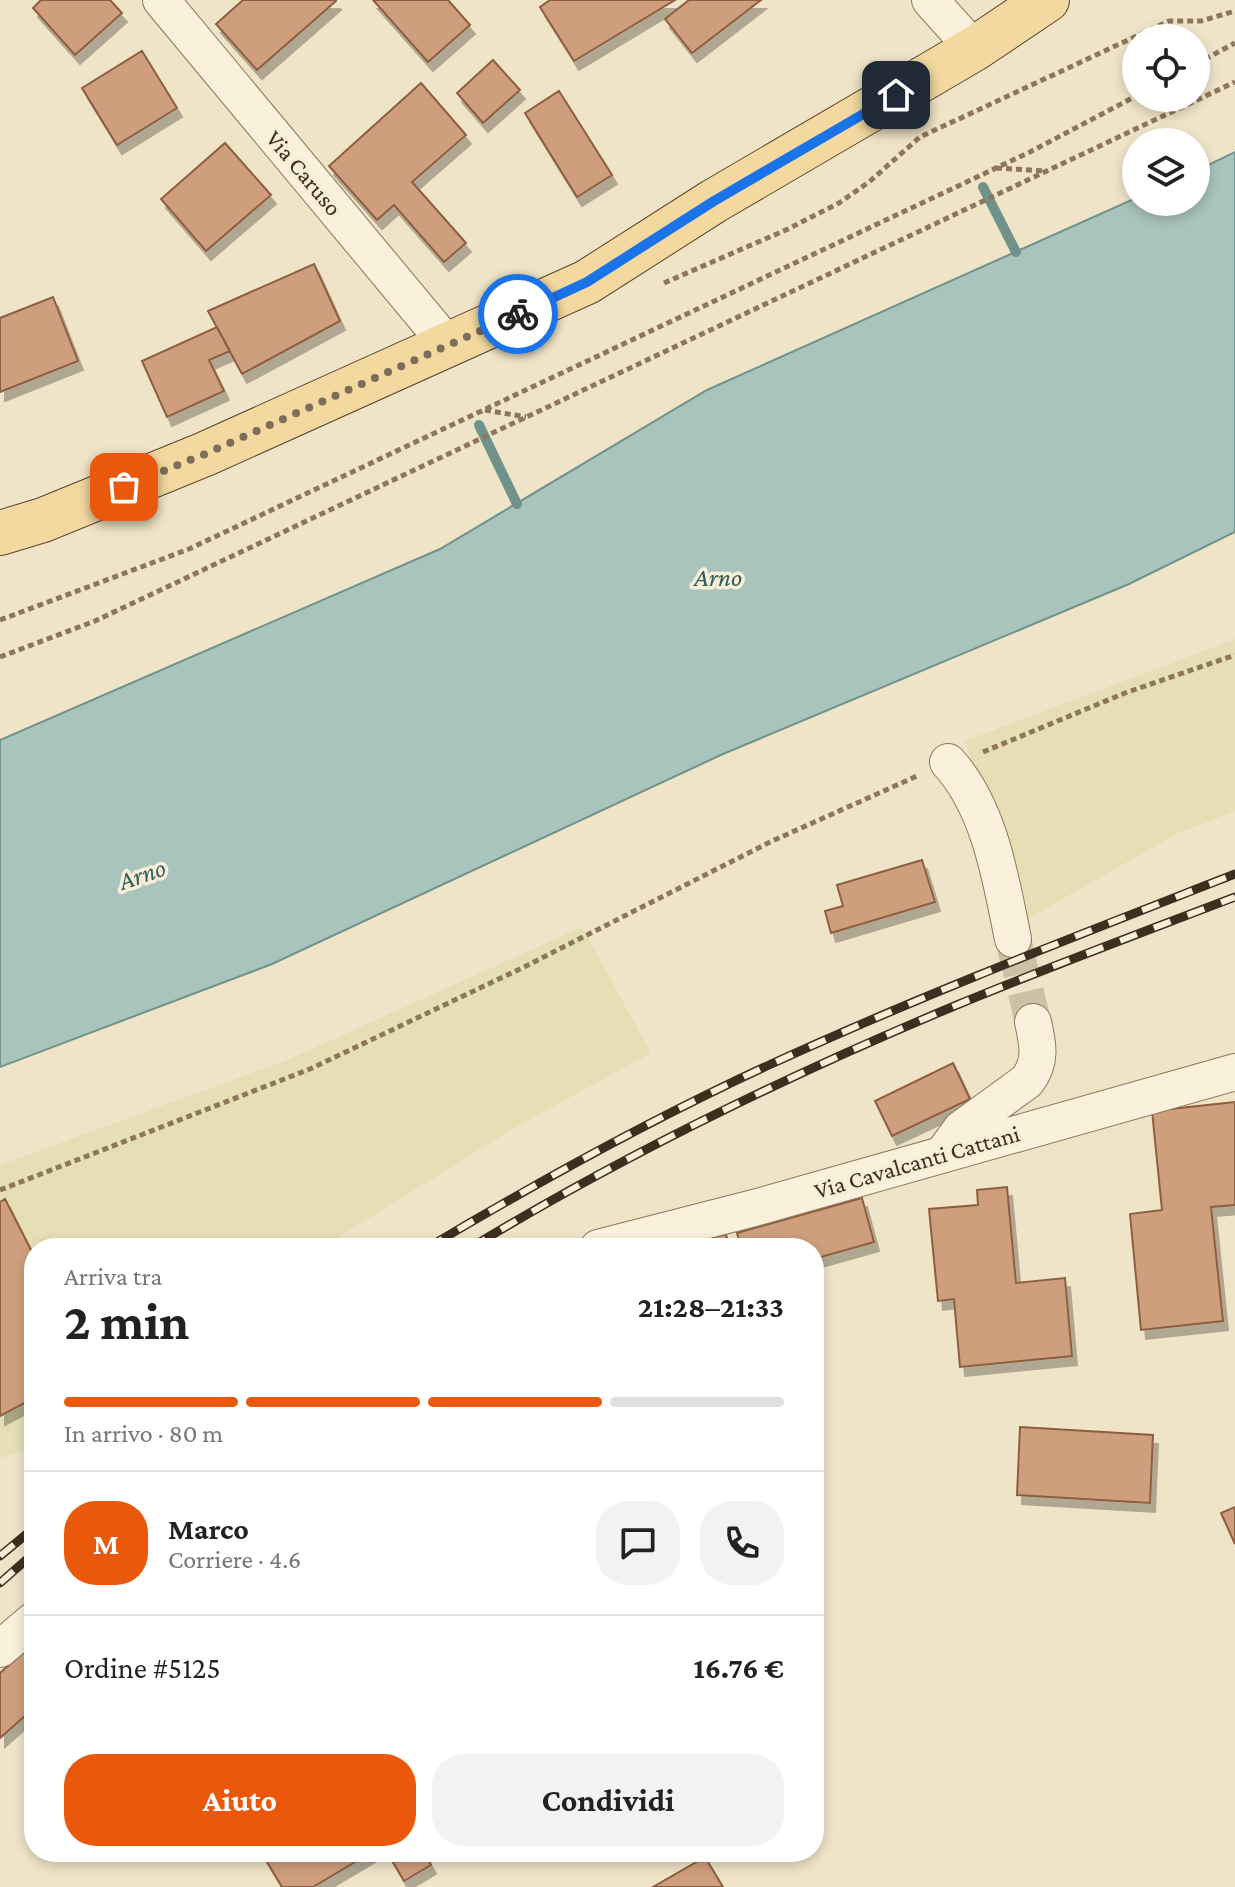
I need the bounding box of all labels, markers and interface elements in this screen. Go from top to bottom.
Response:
map controls [1122,24,1210,216]
button: locate [1122,24,1210,112]
pin [862,61,930,129]
icon: home [874,73,918,117]
street label: Via Caruso [261,125,348,221]
button: layers [1122,128,1210,216]
courier [478,274,558,354]
icon: bike [496,292,540,336]
pin [90,453,158,521]
icon: bag [102,465,146,509]
water label: Arno [692,563,742,592]
water label: Arno [113,853,170,897]
street label: Via Cavalcanti Cattani [811,1119,1023,1204]
text: Arriva tra [64,1262,162,1291]
text: 21:28–21:33 [638,1290,784,1323]
text: 2 min [64,1292,189,1350]
text: In arrivo · 80 m [64,1419,223,1448]
button: chat [596,1501,680,1585]
button: phone [700,1501,784,1585]
text: Marco [168,1512,249,1545]
text: M [93,1527,119,1560]
text: Corriere · 4.6 [168,1545,301,1574]
text: Ordine #5125 [64,1651,221,1684]
text: 16.76 € [693,1651,784,1684]
button: Aiuto [64,1754,416,1846]
button: Condividi [432,1754,784,1846]

